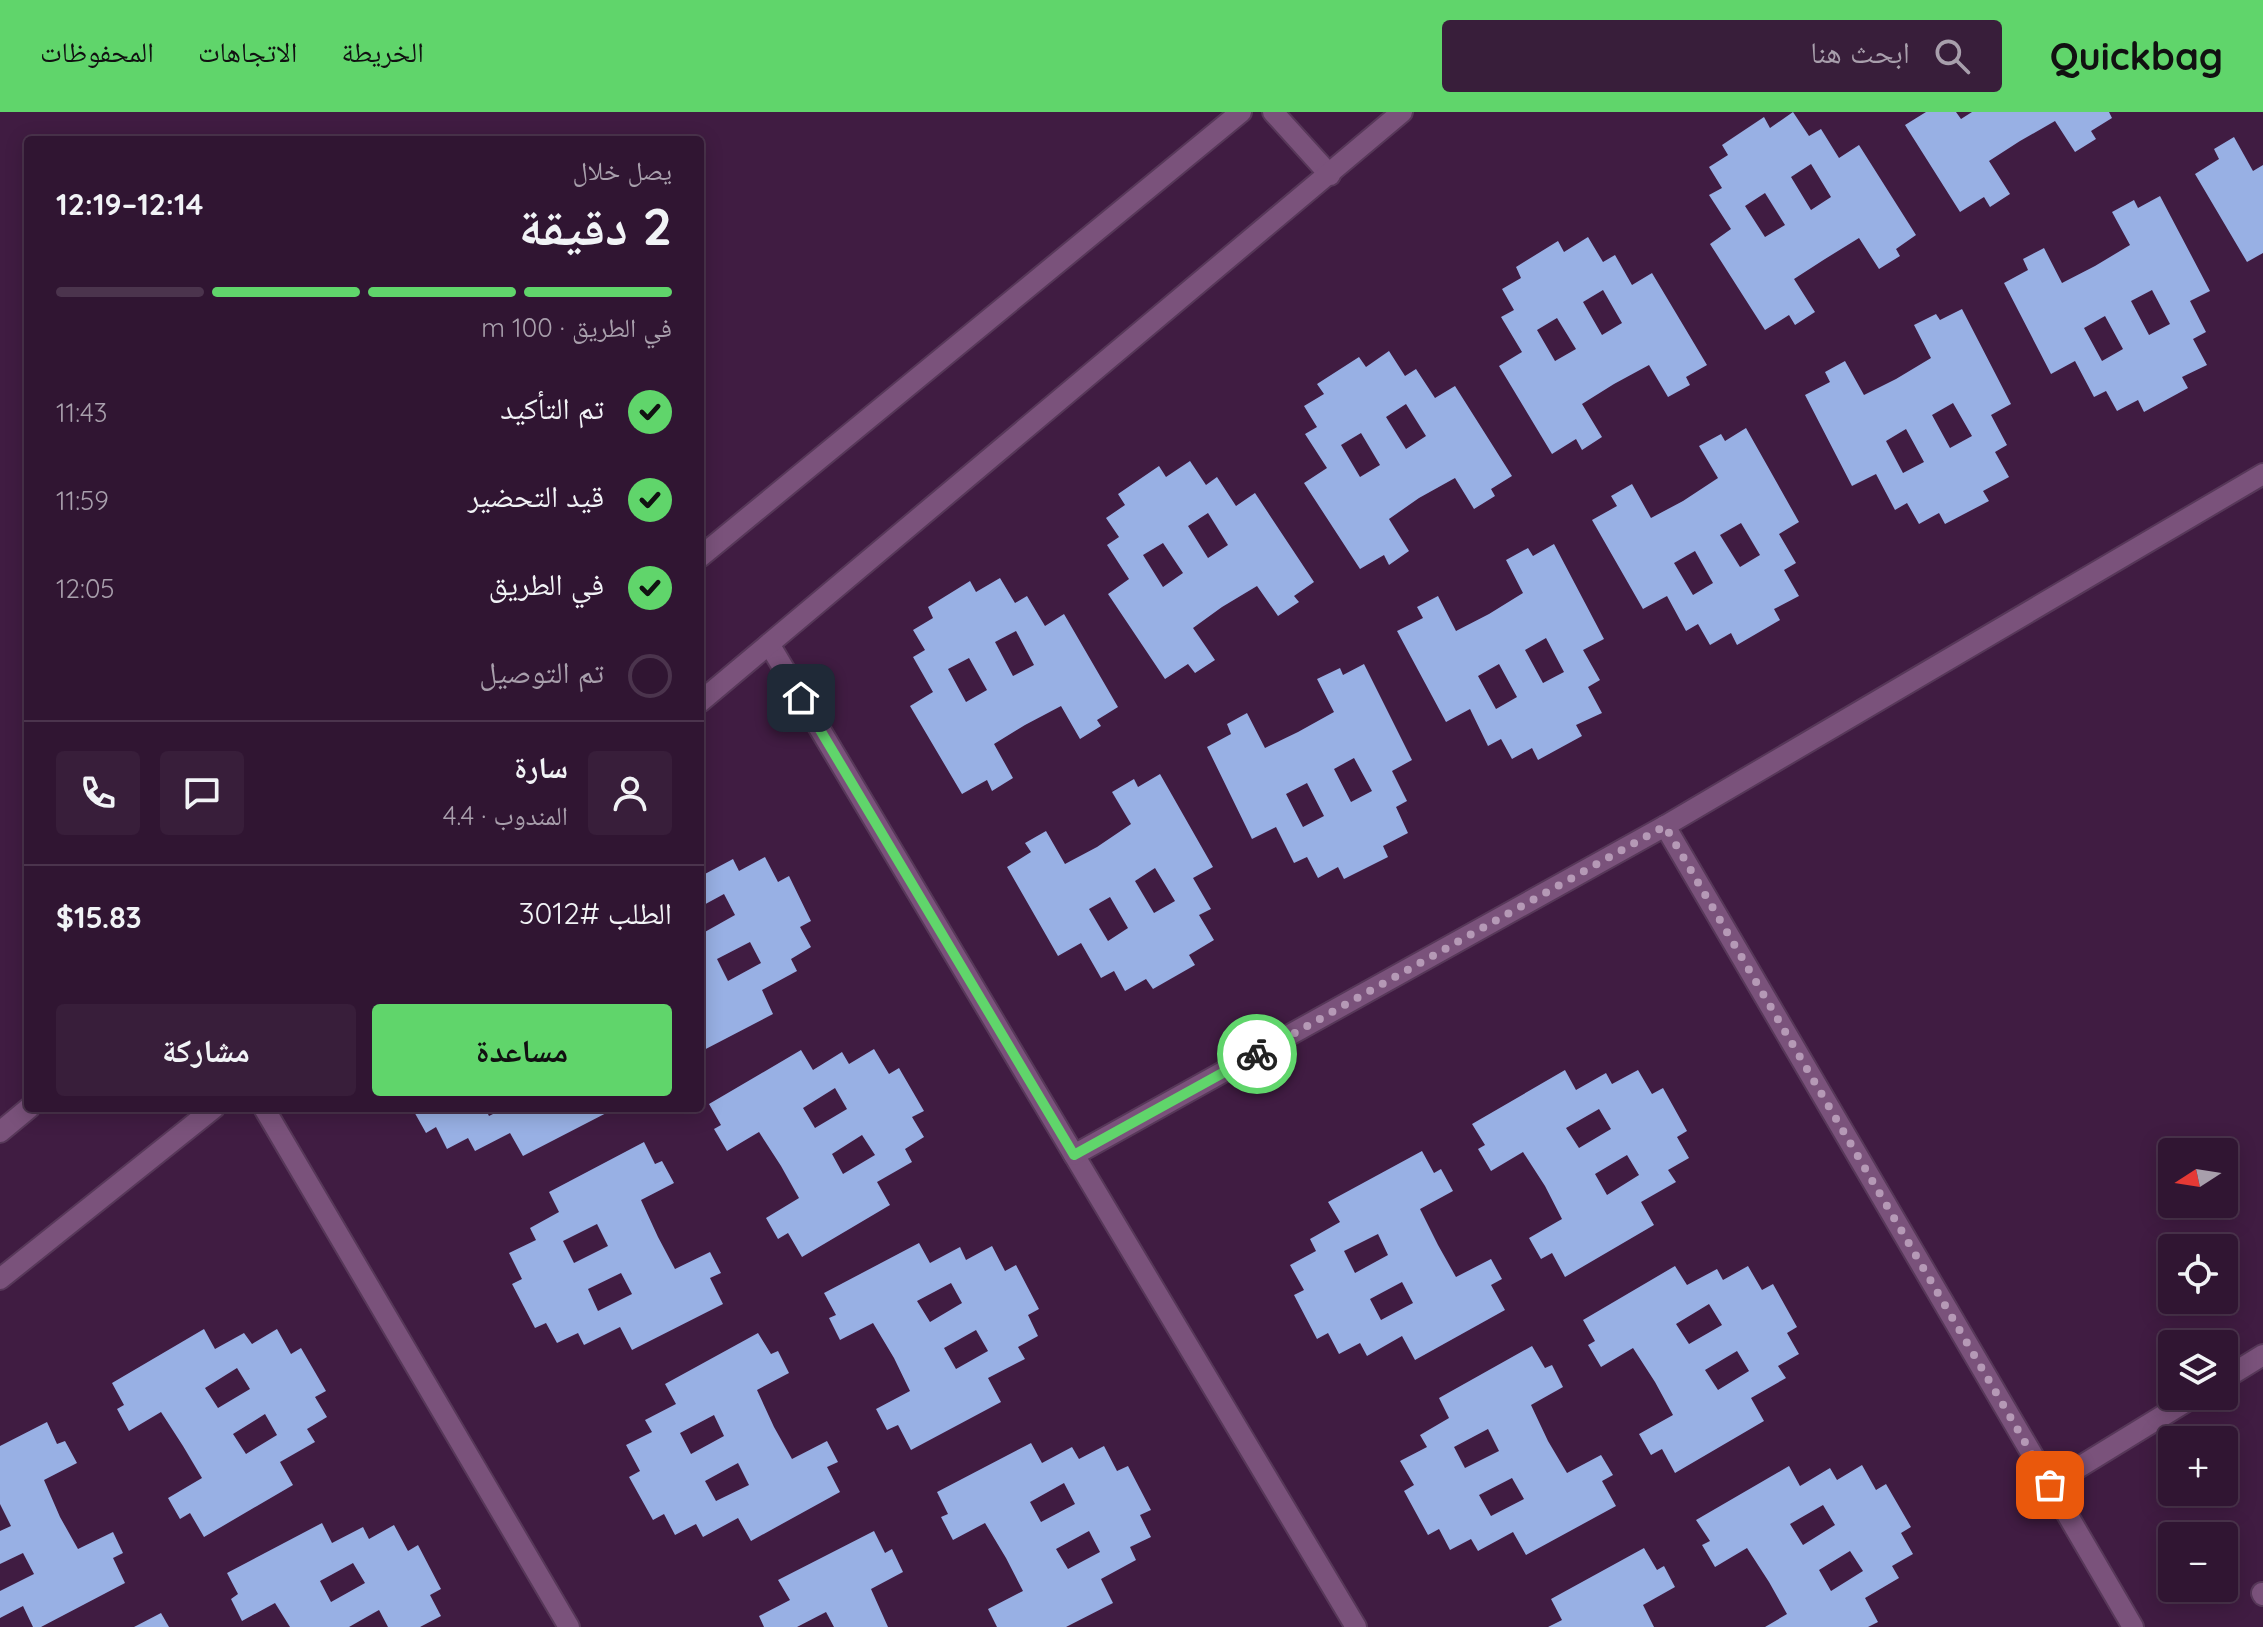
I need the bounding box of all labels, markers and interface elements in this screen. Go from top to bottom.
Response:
search box [1442,20,2002,92]
text: Quickbag [2050,32,2223,80]
text: ابحث هنا [1810,33,1910,71]
text: المحفوظات [40,34,154,69]
text: الاتجاهات [198,34,297,69]
text: الخريطة [341,34,424,69]
icon: search [1930,34,1974,78]
text: يصل خلال [573,154,672,187]
text: 12:14–12:19 [56,185,203,223]
text: 2 دقيقة [519,193,672,258]
text: في الطريق · 100 m [481,311,672,344]
text: تم التأكيد [500,389,604,427]
icon: check [628,390,672,434]
text: 11:43 [56,396,107,429]
text: قيد التحضير [468,477,604,515]
icon: check [628,478,672,522]
text: 11:59 [56,484,109,517]
text: في الطريق [489,565,604,603]
icon: check [628,566,672,610]
text: 12:05 [56,572,115,605]
text: تم التوصيل [479,653,604,691]
pin [767,664,835,732]
icon: home [779,676,823,720]
text: سارة [514,748,568,786]
button: phone [56,751,140,835]
button: chat [160,751,244,835]
button: person [588,751,672,835]
text: المندوب · 4.4 [443,799,568,832]
text: الطلب #3012 [519,894,672,932]
text: $15.83 [56,898,142,936]
button: مشاركة [56,1004,356,1096]
button: مساعدة [372,1004,672,1096]
courier [1217,1014,1297,1094]
icon: bike [1235,1032,1279,1076]
north arrow [2158,1138,2238,1218]
map controls [2158,1138,2238,1602]
button: locate [2158,1234,2238,1314]
button: layers [2158,1330,2238,1410]
button: + [2158,1426,2238,1506]
pin [2016,1451,2084,1519]
icon: bag [2028,1463,2072,1507]
button: − [2158,1522,2238,1602]

